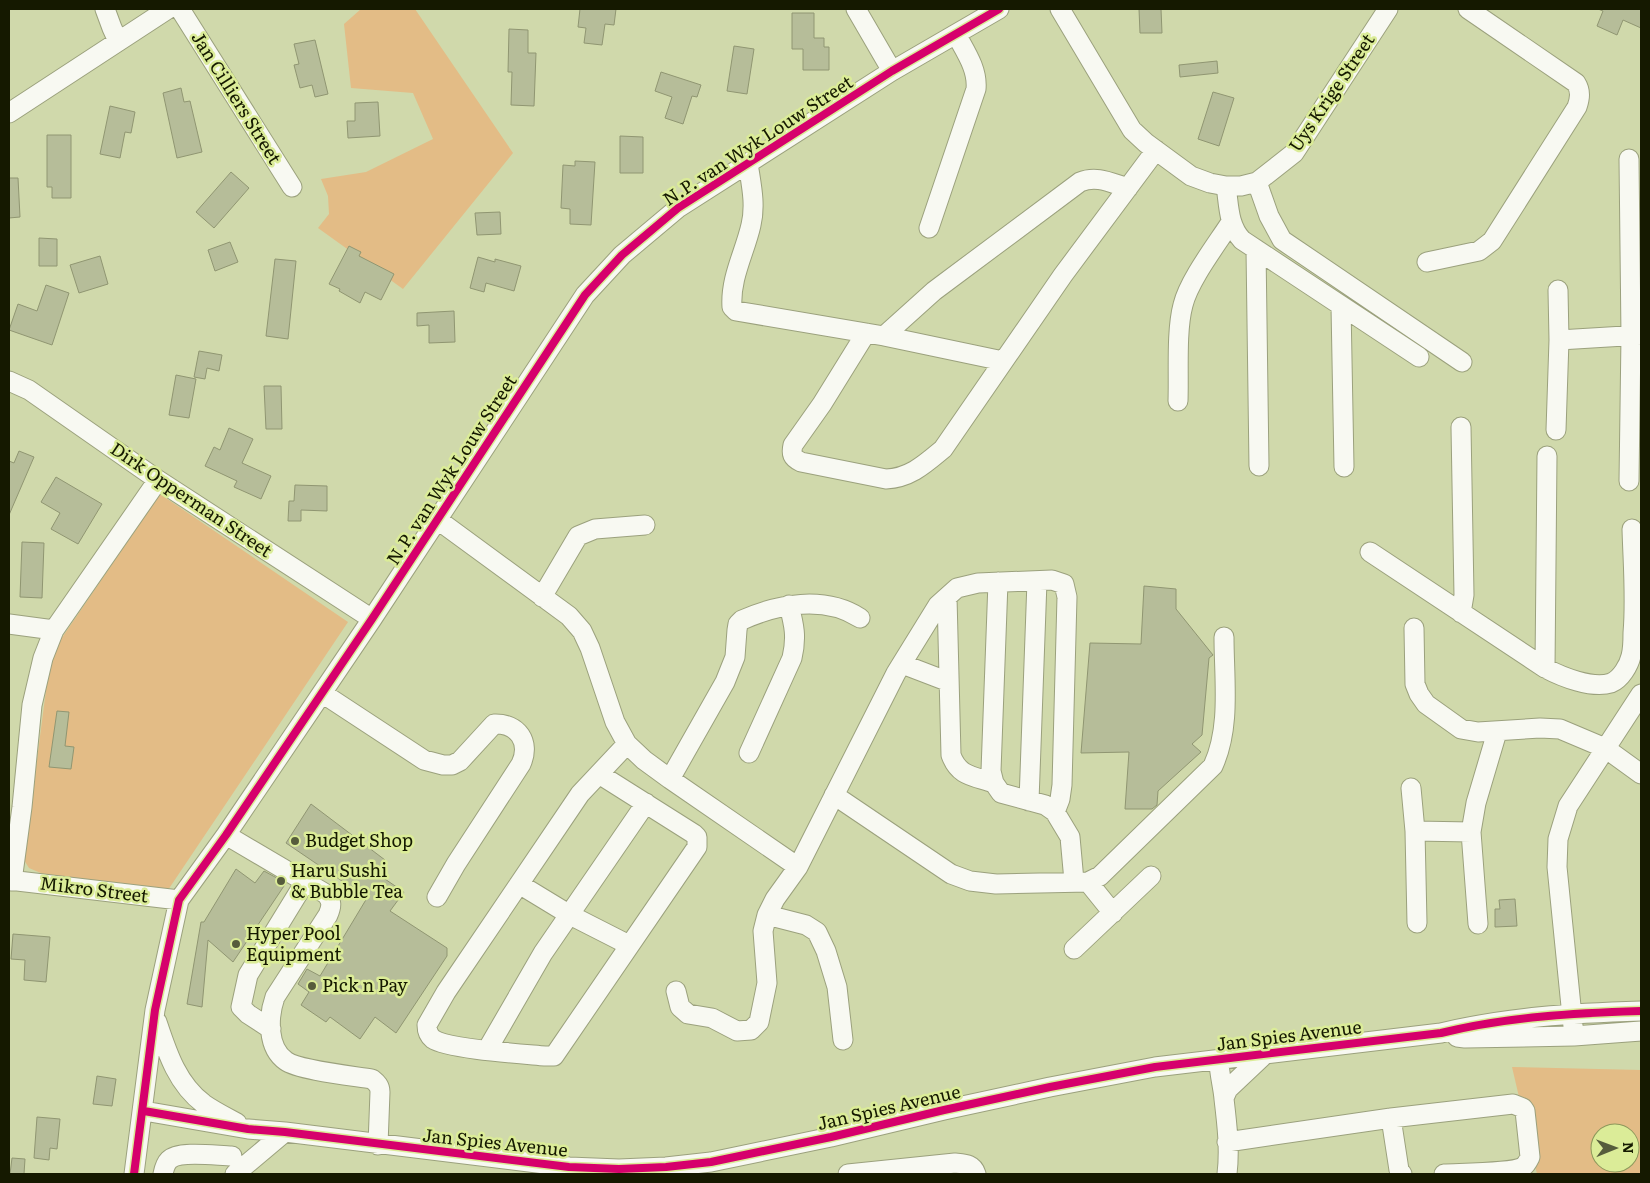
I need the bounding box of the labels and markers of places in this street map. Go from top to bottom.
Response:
place label: Budget Shop [305,826,413,853]
marker: Budget Shop [289,835,301,847]
place label: Haru Sushi & Bubble Tea [291,856,403,904]
marker: Haru Sushi & Bubble Tea [275,875,287,887]
place label: Hyper Pool Equipment [246,919,342,967]
marker: Hyper Pool Equipment [230,938,242,950]
place label: Pick n Pay [322,971,408,998]
marker: Pick n Pay [306,980,318,992]

